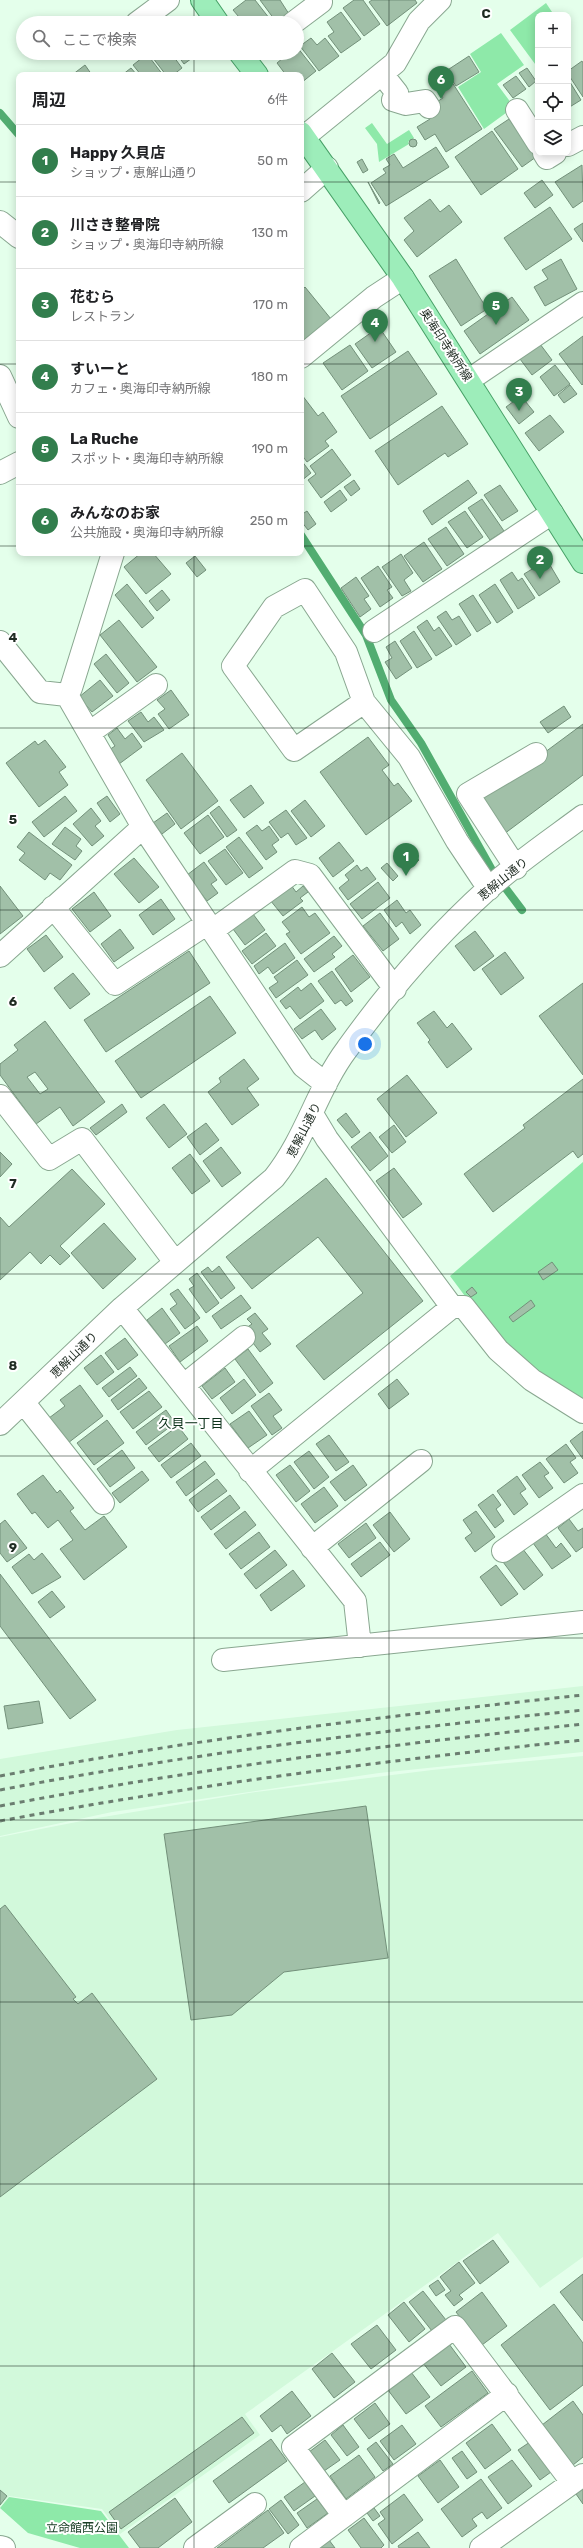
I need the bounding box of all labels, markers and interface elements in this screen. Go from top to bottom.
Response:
text: C [481,6,491,21]
map controls [535,12,571,156]
button: + [535,12,571,48]
search box [16,16,304,60]
icon: search [30,27,52,49]
text: ここで検索 [62,31,137,49]
button: − [535,48,571,84]
pin: 6 [428,66,454,99]
button: locate [535,84,571,120]
text: 周辺 [32,90,66,110]
text: 6件 [267,92,288,107]
button: layers [535,120,571,156]
text: Happy 久貝店 [70,144,165,162]
text: 1 [42,153,48,168]
text: 50 m [257,153,288,168]
text: ショップ · 恵解山通り [70,165,198,180]
text: 川さき整骨院 [70,216,160,234]
text: 2 [41,225,49,240]
text: 130 m [252,225,288,240]
text: ショップ · 奥海印寺納所線 [70,237,224,252]
text: 花むら [70,288,115,306]
pin: 5 [483,292,509,325]
text: 3 [41,297,49,312]
text: 170 m [253,297,288,312]
street label: 奥海印寺納所線 [417,306,475,384]
text: レストラン [70,309,135,324]
pin: 4 [362,309,388,342]
text: すいーと [70,360,130,378]
text: 4 [41,369,49,384]
text: 180 m [251,369,288,384]
pin: 3 [506,378,532,411]
text: カフェ · 奥海印寺納所線 [70,381,211,396]
text: La Ruche [70,430,139,448]
text: 5 [41,441,49,456]
text: 190 m [252,441,288,456]
text: スポット · 奥海印寺納所線 [70,451,224,466]
text: みんなのお家 [70,504,160,522]
text: 6 [41,513,49,528]
text: 250 m [250,513,288,528]
text: 公共施設 · 奥海印寺納所線 [70,525,224,540]
pin: 2 [527,546,553,579]
text: 4 [9,630,18,645]
text: 5 [9,812,17,827]
pin: 1 [393,843,419,876]
street label: 恵解山通り [475,855,531,903]
text: 6 [9,994,18,1009]
your location [355,1034,375,1054]
street label: 恵解山通り [284,1100,324,1160]
text: 7 [9,1176,17,1191]
street label: 恵解山通り [48,1329,100,1381]
text: 8 [9,1358,18,1373]
district label: 久貝一丁目 [158,1416,224,1431]
text: 9 [9,1540,17,1555]
park label: 立命館西公園 [46,2521,118,2535]

